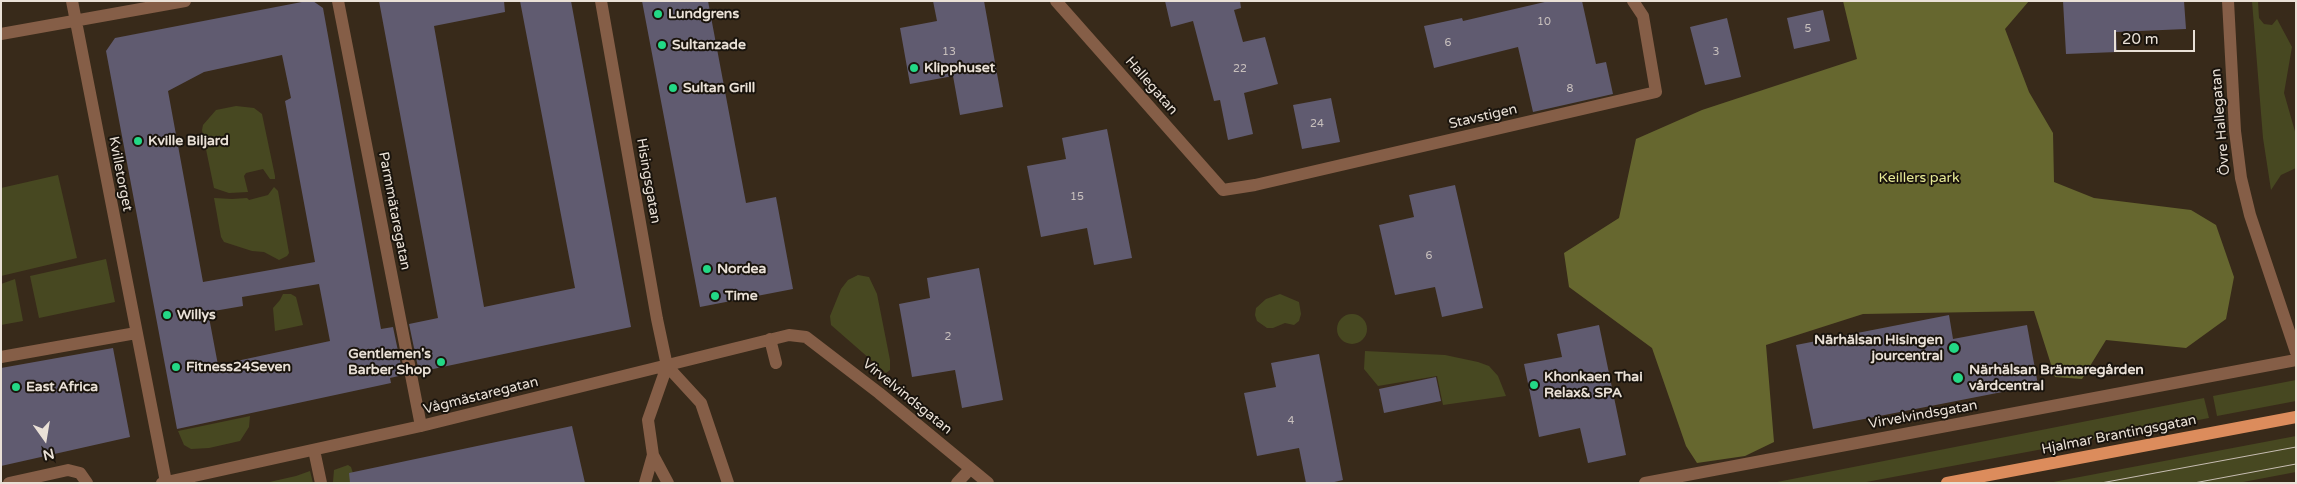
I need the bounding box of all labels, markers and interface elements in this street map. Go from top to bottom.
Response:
place label: Lundgrens [668,6,739,22]
marker: Lundgrens [652,8,664,20]
house number: 10 [1537,15,1551,29]
scale bar [2117,20,2198,52]
house number: 5 [1805,22,1811,36]
text: 20 m [2122,30,2159,48]
house number: 6 [1445,36,1451,50]
place label: Sultanzade [672,37,746,53]
marker: Sultanzade [656,39,668,51]
house number: 13 [942,45,956,59]
house number: 3 [1713,45,1719,59]
street label: Hallegatan [1121,53,1181,119]
place label: Klipphuset [924,60,995,76]
marker: Klipphuset [908,62,920,74]
house number: 22 [1233,62,1247,76]
street label: Övre Hallegatan [2208,68,2234,176]
place label: Sultan Grill [683,80,755,96]
marker: Sultan Grill [667,82,679,94]
house number: 8 [1567,82,1573,96]
street label: Stavstigen [1447,101,1519,133]
house number: 24 [1310,117,1324,131]
place label: Kville Biljard [148,133,229,149]
street label: Kvilletorget [104,135,136,213]
marker: Kville Biljard [132,135,144,147]
street label: Hisingsgatan [632,137,664,225]
street label: Parmmätaregatan [374,150,414,272]
park label: Keillers park [1878,170,1960,186]
house number: 15 [1070,190,1084,204]
house number: 6 [1426,249,1432,263]
place label: Nordea [717,261,766,277]
marker: Nordea [701,263,713,275]
place label: Time [725,288,758,304]
marker: Time [709,290,721,302]
place label: Willys [177,307,216,323]
marker: Willys [161,309,173,321]
house number: 2 [945,330,951,344]
place label: Närhälsan Hisingen jourcentral [1814,332,1943,364]
marker: Närhälsan Hisingen jourcentral [1947,341,1961,355]
place label: Gentlemen's Barber Shop [348,346,431,378]
marker: Gentlemen's Barber Shop [435,356,447,368]
street label: Virvelvindsgatan [859,356,955,438]
place label: Fitness24Seven [186,359,291,375]
marker: Fitness24Seven [170,361,182,373]
place label: Närhälsan Brämaregården vårdcentral [1969,362,2144,394]
place label: Khonkaen Thai Relax& SPA [1544,369,1643,402]
marker: Närhälsan Brämaregården vårdcentral [1951,371,1965,385]
street label: Vågmästaregatan [422,374,540,418]
place label: East Africa [26,379,98,395]
marker: Khonkaen Thai Relax& SPA [1528,379,1540,391]
marker: East Africa [10,381,22,393]
street label: Virvelvindsgatan [1867,397,1979,433]
street label: Hjalmar Brantingsgatan [2040,412,2198,458]
north arrow [20,414,70,464]
house number: 4 [1288,414,1294,428]
text: N [41,445,56,464]

